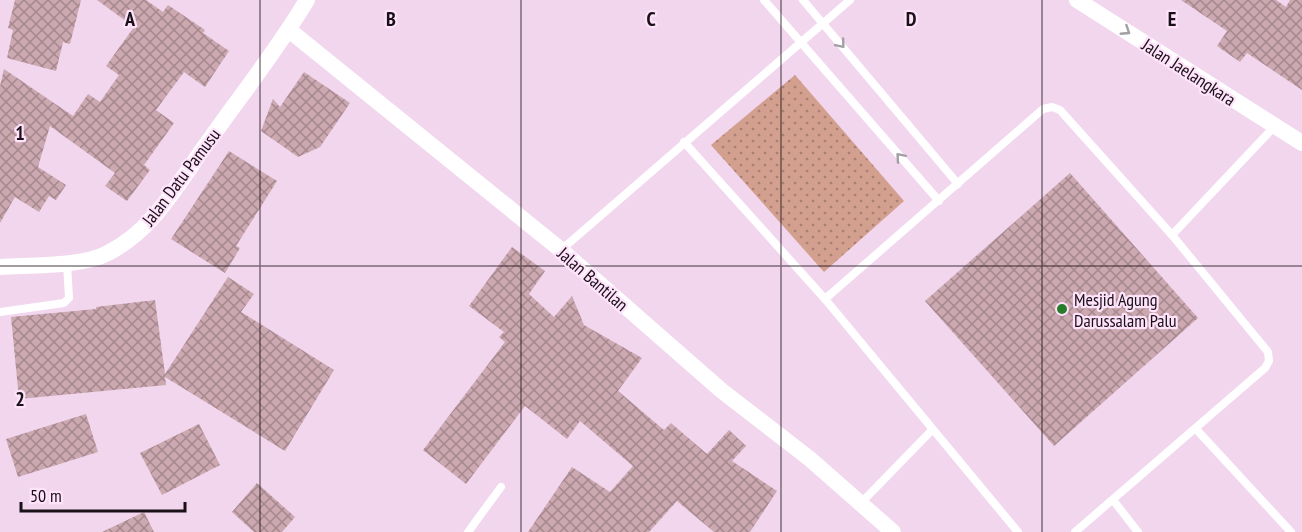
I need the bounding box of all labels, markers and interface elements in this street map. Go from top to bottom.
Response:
text: A [124,6,136,32]
text: B [386,6,396,32]
text: C [646,6,656,32]
text: D [906,6,917,32]
text: E [1168,6,1176,32]
one-way arrow [1120,24,1130,36]
street label: Jalan Jaelangkara [1137,33,1240,111]
one-way arrow [834,37,845,48]
text: 1 [15,120,25,146]
street label: Jalan Datu Pamusu [136,124,225,231]
one-way arrow [896,153,907,164]
street label: Jalan Bantilan [552,241,633,316]
place label: Mesjid Agung Darussalam Palu [1074,288,1177,332]
marker: Mesjid Agung Darussalam Palu [1055,302,1069,316]
text: 2 [15,386,25,412]
scale bar [21,475,184,513]
text: 50 m [30,484,62,507]

